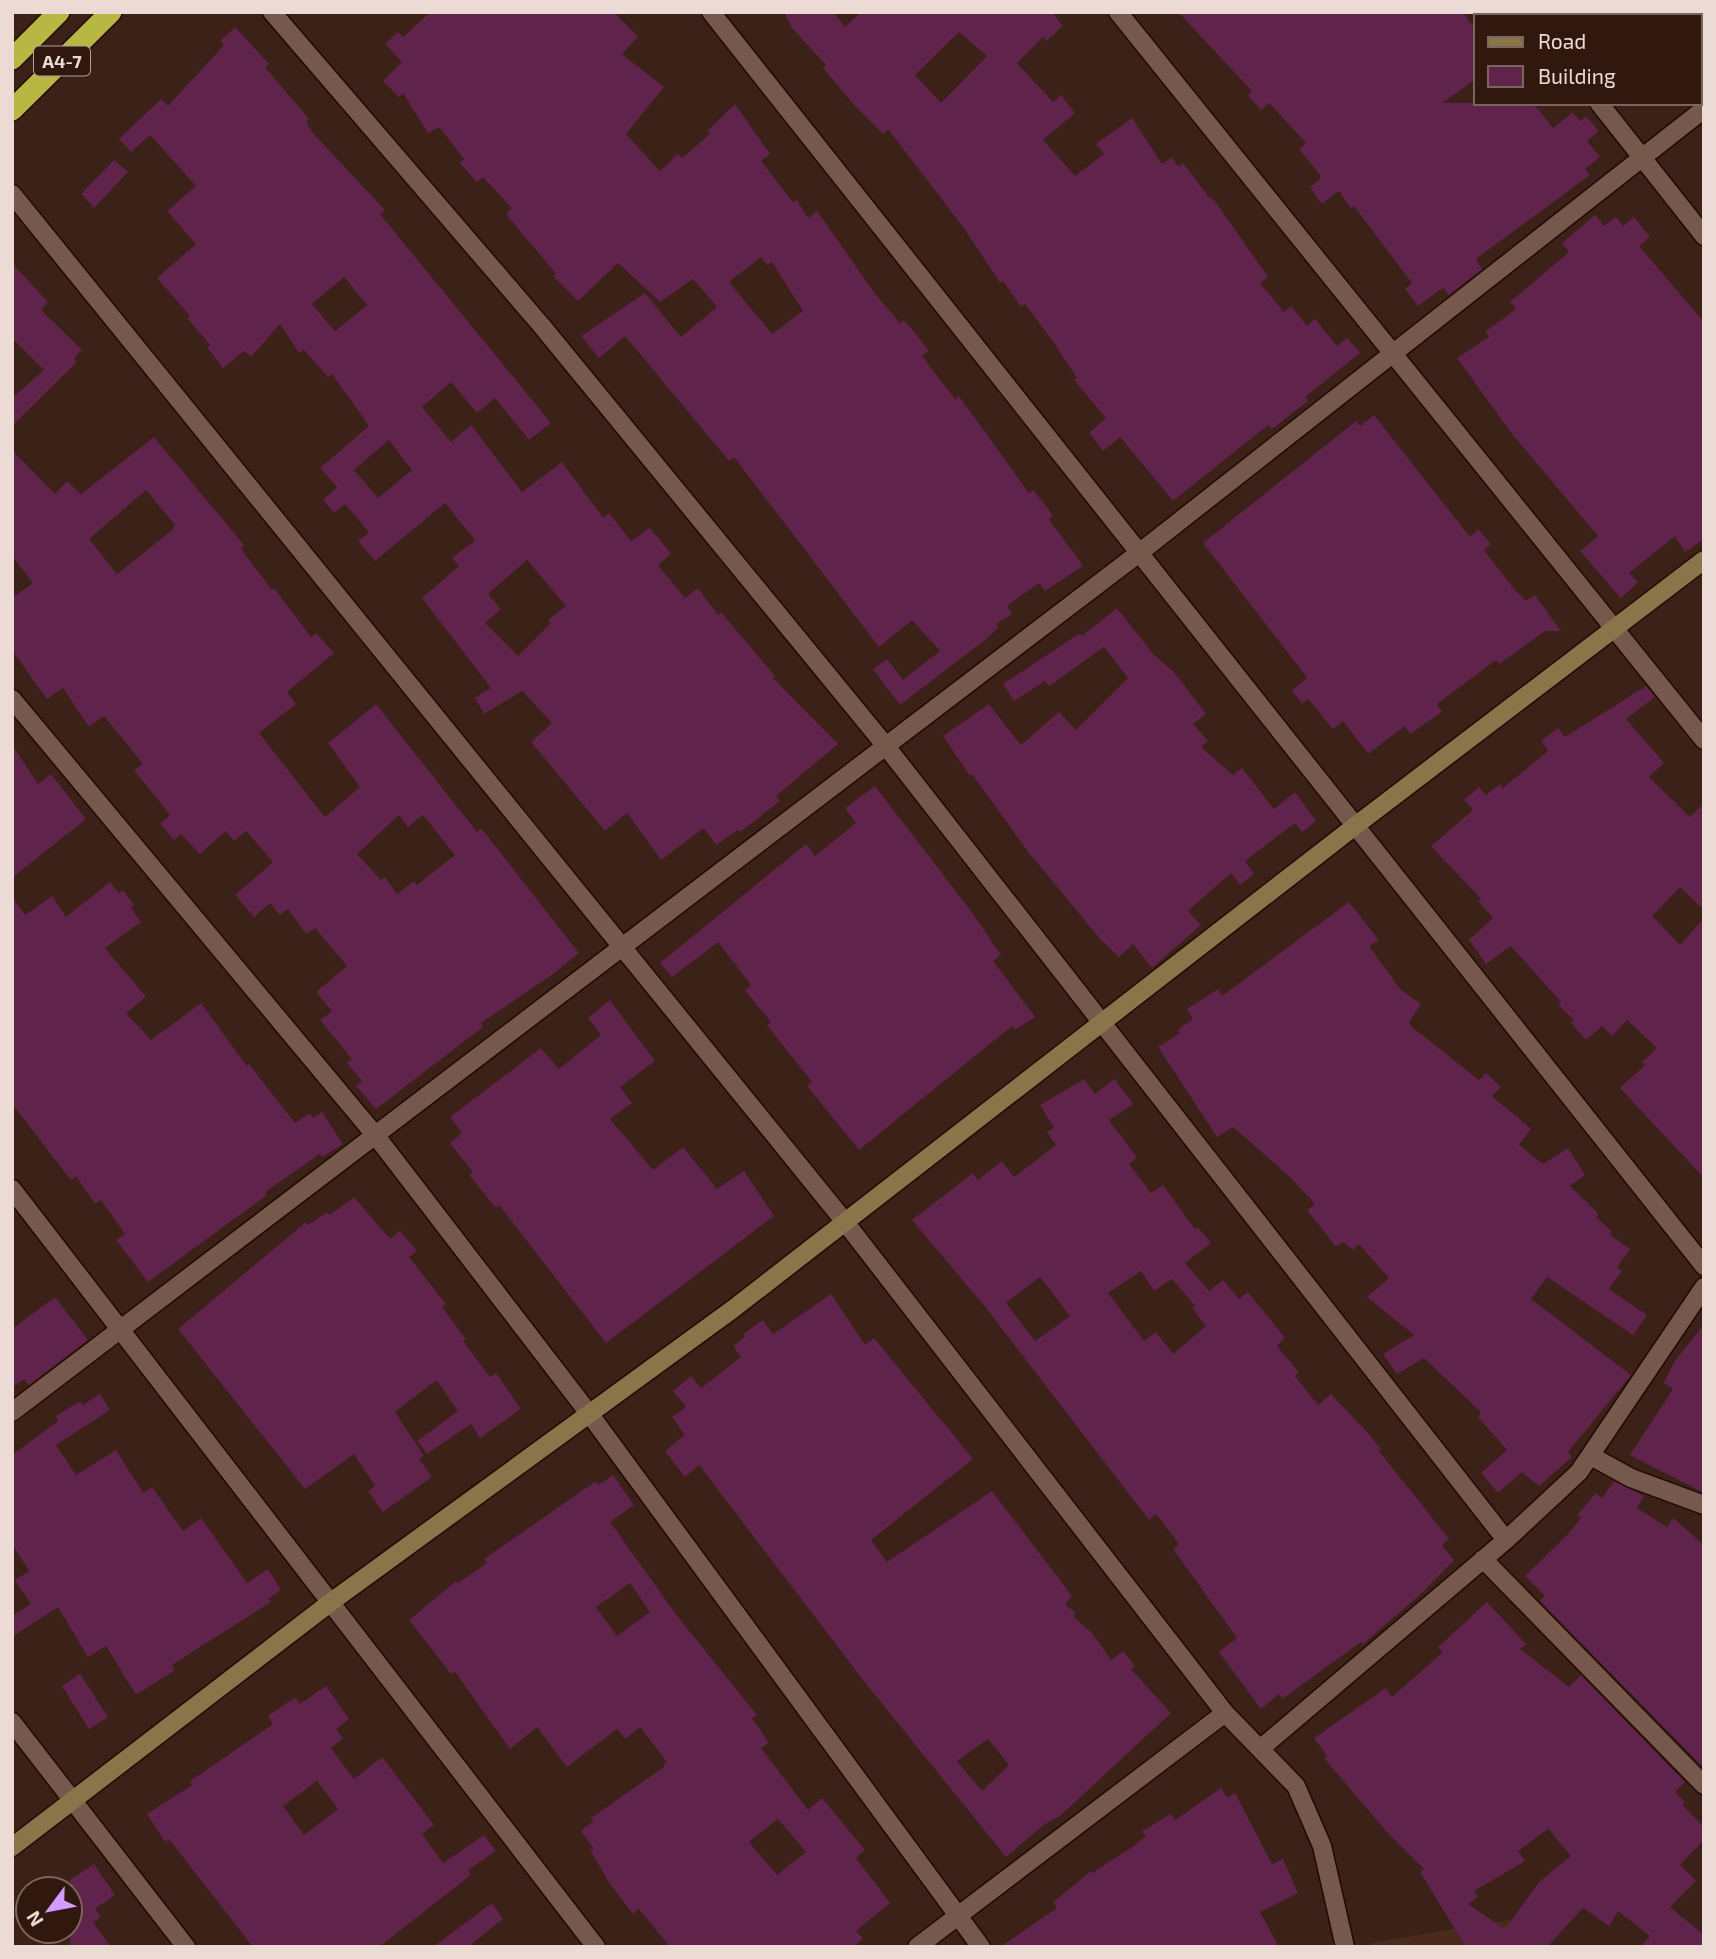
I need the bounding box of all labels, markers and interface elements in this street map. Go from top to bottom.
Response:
legend [1474,14,1702,105]
text: Road [1538,28,1586,53]
road number: A4-7 [34,46,90,76]
text: Building [1538,63,1616,88]
north arrow [14,1875,84,1945]
text: N [21,1907,48,1931]

